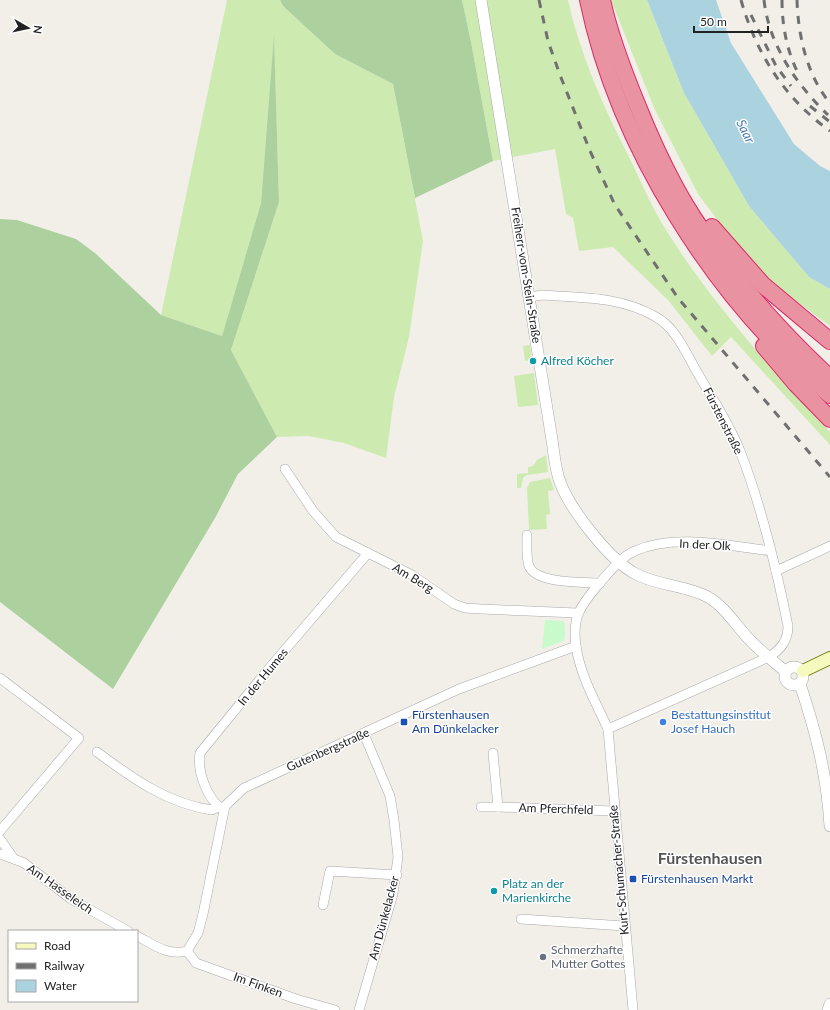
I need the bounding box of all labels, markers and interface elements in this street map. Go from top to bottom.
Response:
north arrow [8,8,48,48]
scale bar [694,8,768,34]
text: 50 m [700,14,727,29]
text: N [31,24,45,35]
water label: Saar [733,117,759,146]
street label: Freiherr-vom-Stein-Straße [508,206,545,344]
place label: Alfred Köcher [541,353,614,368]
marker: Alfred Köcher [528,356,538,366]
street label: Fürstenstraße [700,385,747,457]
street label: In der Olk [679,536,732,553]
street label: Am Berg [390,559,437,596]
street label: In der Humes [234,645,291,708]
place label: Fürstenhausen Am Dünkelacker [412,707,499,736]
place label: Bestattungsinstitut Josef Hauch [671,707,772,736]
marker: Fürstenhausen Am Dünkelacker [399,717,409,727]
marker: Bestattungsinstitut Josef Hauch [658,717,668,727]
street label: Gutenbergstraße [284,725,372,775]
street label: Am Pferchfeld [518,800,594,817]
street label: Kurt-Schumacher-Straße [605,804,632,936]
district label: Fürstenhausen [658,848,762,867]
street label: Am Hasseleich [24,860,96,917]
place label: Fürstenhausen Markt [641,871,754,886]
street label: Am Dünkelacker [365,874,402,962]
marker: Fürstenhausen Markt [628,874,638,884]
place label: Platz an der Marienkirche [502,876,571,905]
marker: Platz an der Marienkirche [489,886,499,896]
legend [8,930,138,1002]
text: Road [44,938,71,953]
place label: Schmerzhafte Mutter Gottes [551,942,626,971]
marker: Schmerzhafte Mutter Gottes [538,952,548,962]
text: Railway [44,958,85,973]
street label: Im Finken [231,969,285,1000]
text: Water [44,978,77,993]

